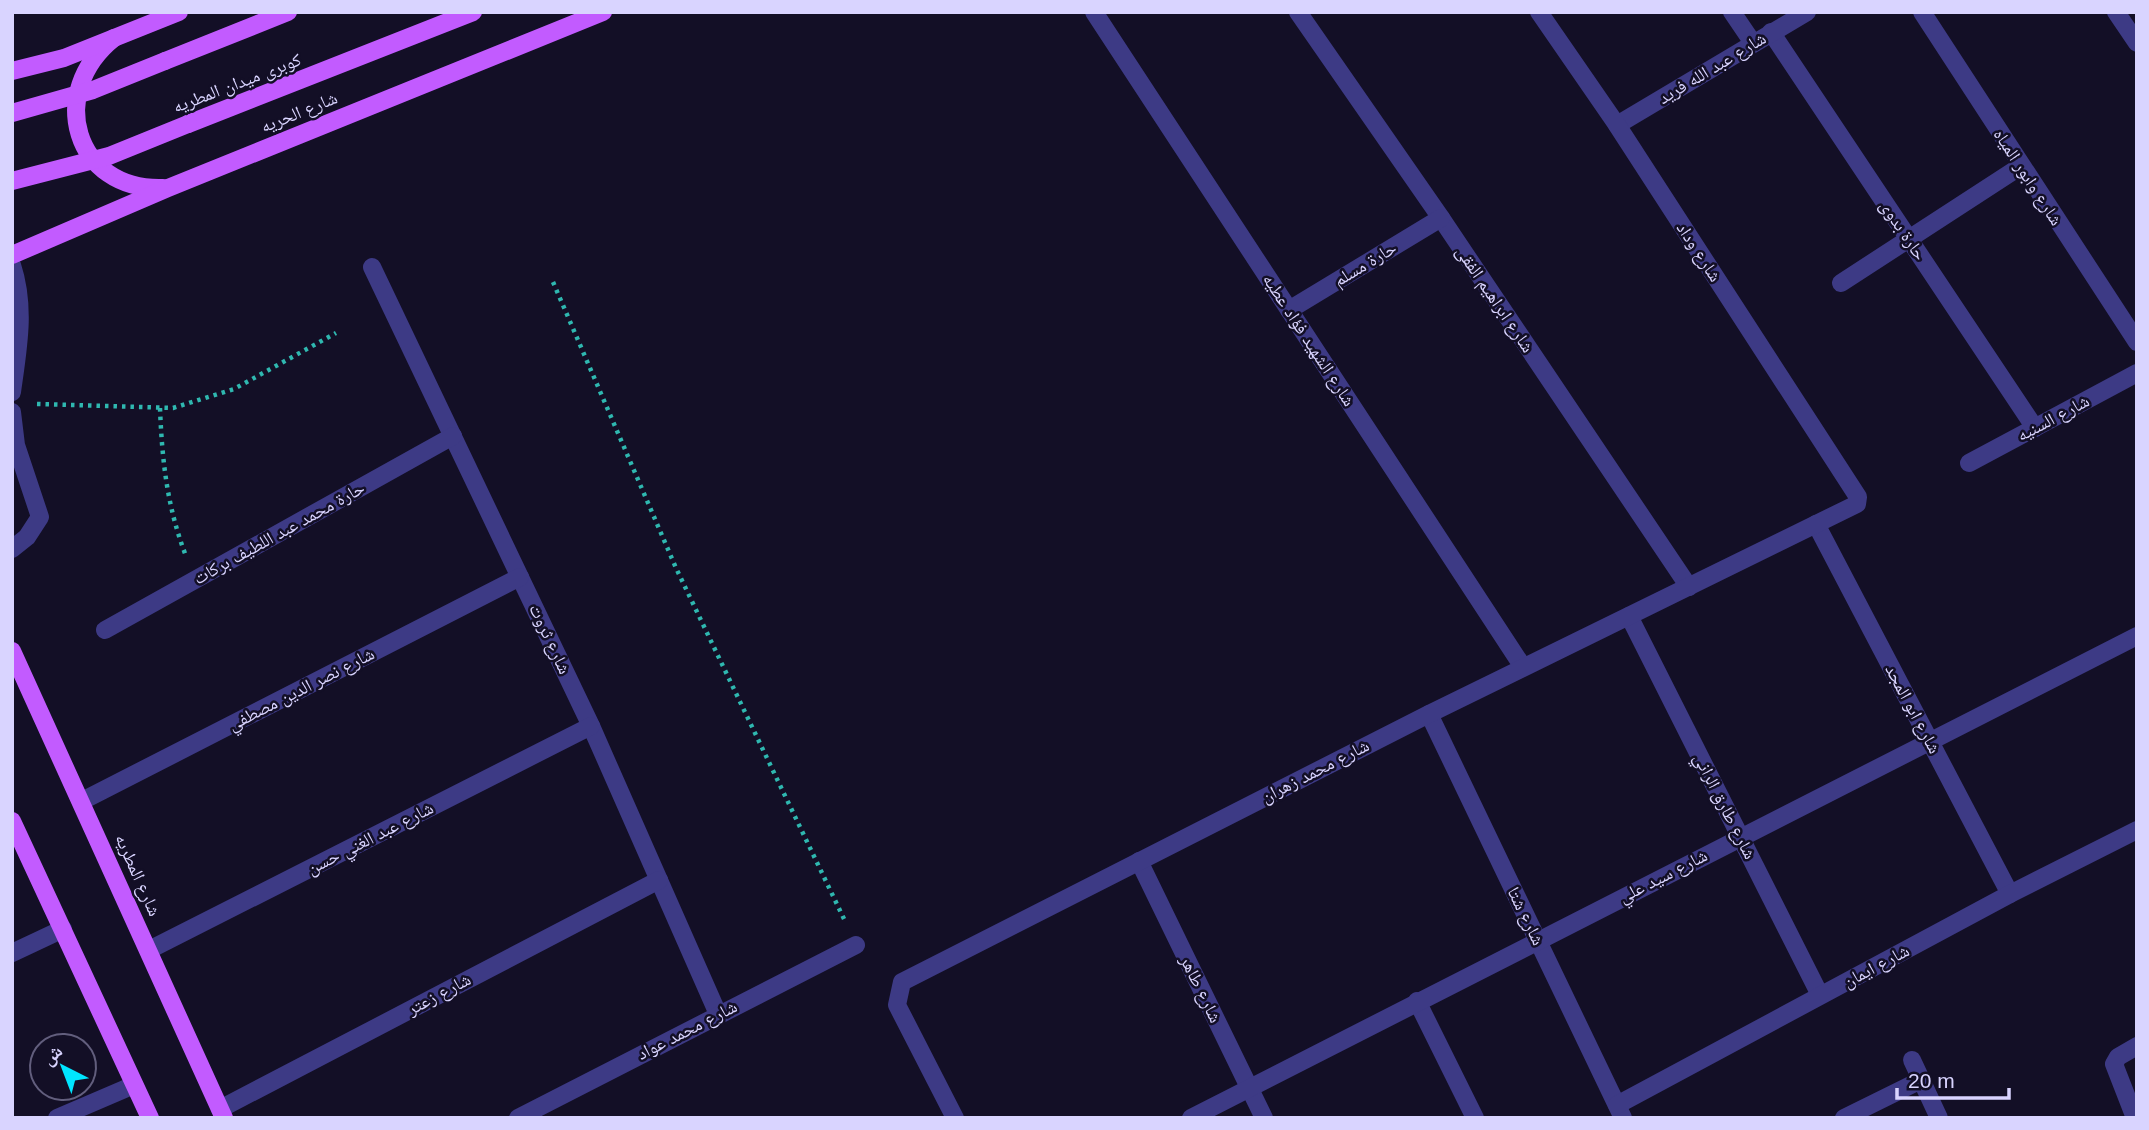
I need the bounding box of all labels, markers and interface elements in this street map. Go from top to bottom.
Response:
street label: شارع عبد الله فريد [1654,28,1770,109]
street label: كوبرى ميدان المطريه [170,49,305,118]
street label: شارع الحريه [258,88,341,137]
street label: شارع وابور المياه [1989,125,2067,230]
street label: حارة بدوى [1875,196,1930,264]
street label: شارع وداد [1672,219,1726,286]
street label: حارة مسلم [1330,238,1401,292]
street label: شارع ابراهيم الفقى [1450,242,1538,357]
street label: شارع الشهيد فؤاد عطيه [1258,270,1359,411]
street label: شارع السنيه [2013,391,2093,446]
street label: حارة محمد عبد اللطيف بركات [190,478,368,589]
street label: شارع ثروت [524,601,575,678]
street label: شارع نصر الدين مصطفي [224,643,380,739]
street label: شارع ابو المجد [1880,661,1945,757]
street label: شارع محمد زهران [1258,735,1373,808]
street label: شارع طارق الراني [1686,750,1760,864]
street label: شارع عبد الغني حسن [303,797,439,883]
street label: شارع المطريه [110,831,165,920]
street label: شارع سيد علي [1615,845,1713,911]
street label: شارع شتا [1502,884,1549,949]
street label: شارع ايمان [1839,940,1913,993]
street label: شارع طاهر [1175,951,1226,1026]
street label: شارع زعتر [403,969,475,1020]
street label: شارع محمد عواد [634,996,741,1065]
north arrow [28,1032,98,1102]
text: ش [37,1040,67,1070]
scale bar [1897,1056,2009,1100]
text: 20 m [1908,1069,1955,1092]

